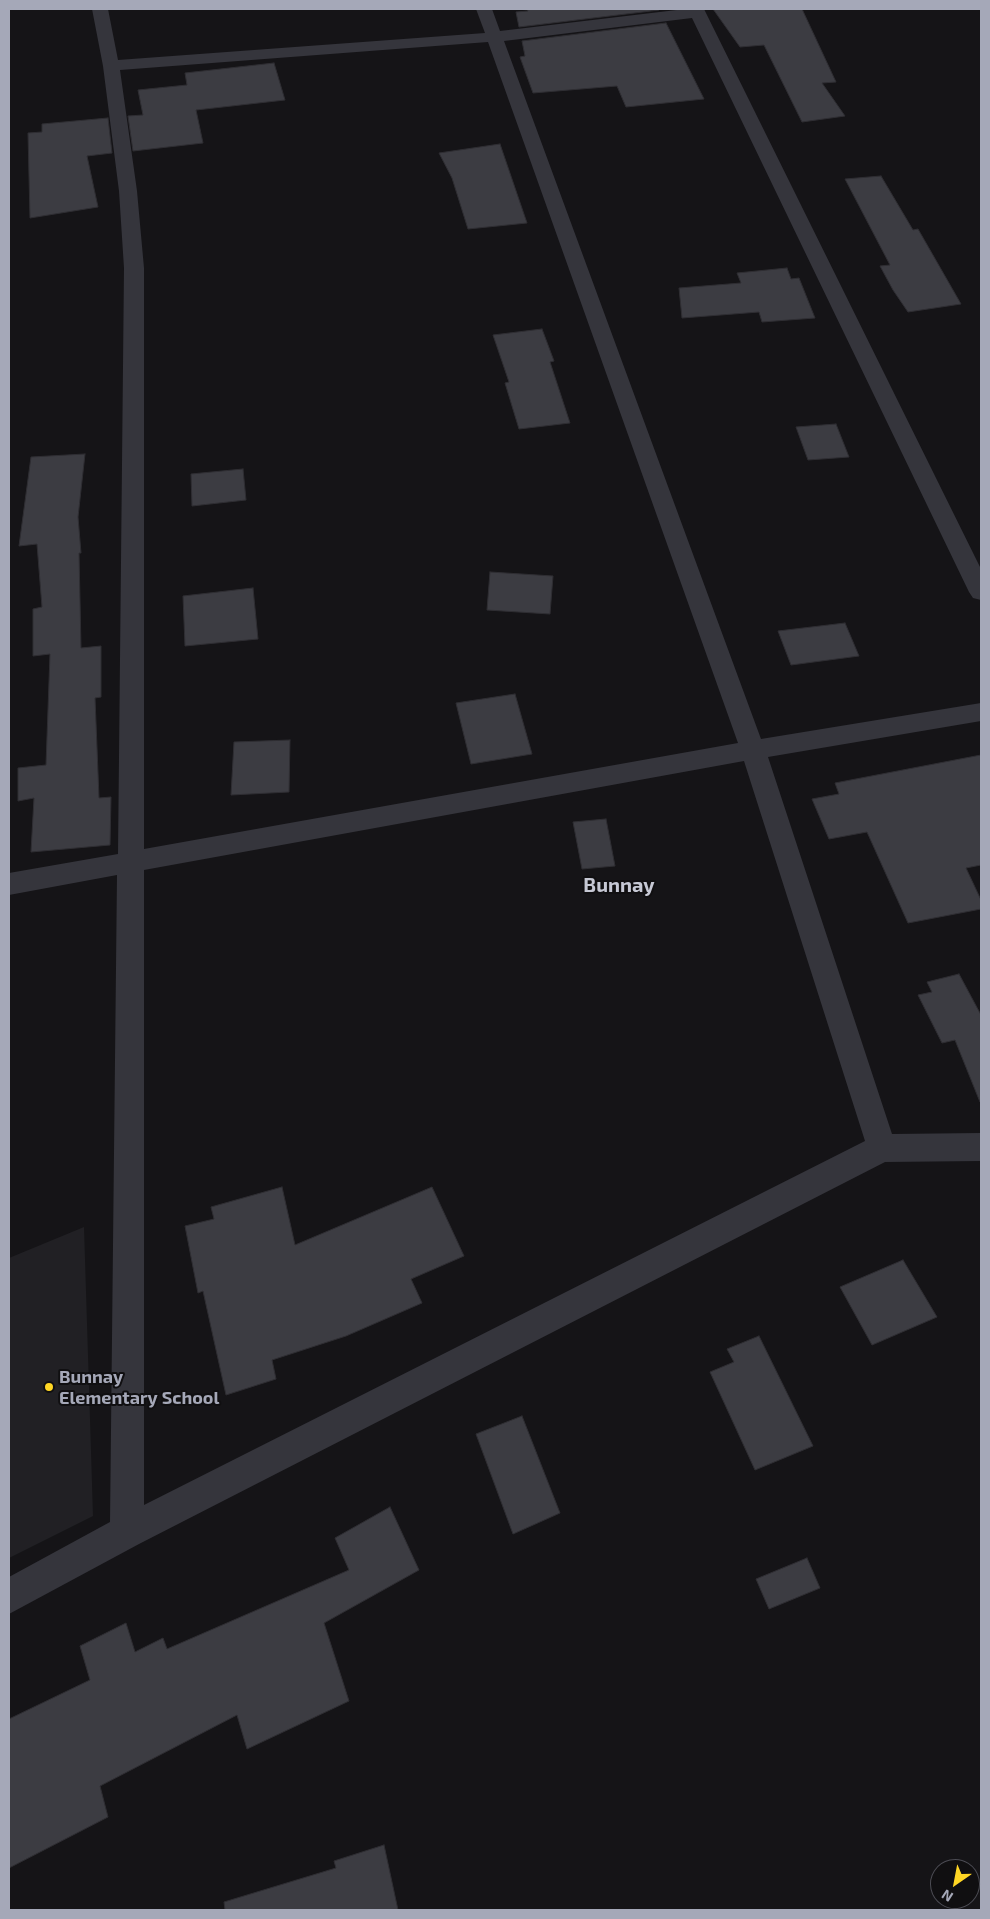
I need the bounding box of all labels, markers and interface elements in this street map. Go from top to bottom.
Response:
district label: Bunnay [583,873,655,897]
place label: Bunnay Elementary School [59,1366,219,1408]
marker: Bunnay Elementary School [43,1381,55,1393]
north arrow [930,1859,980,1909]
text: N [938,1886,956,1906]

